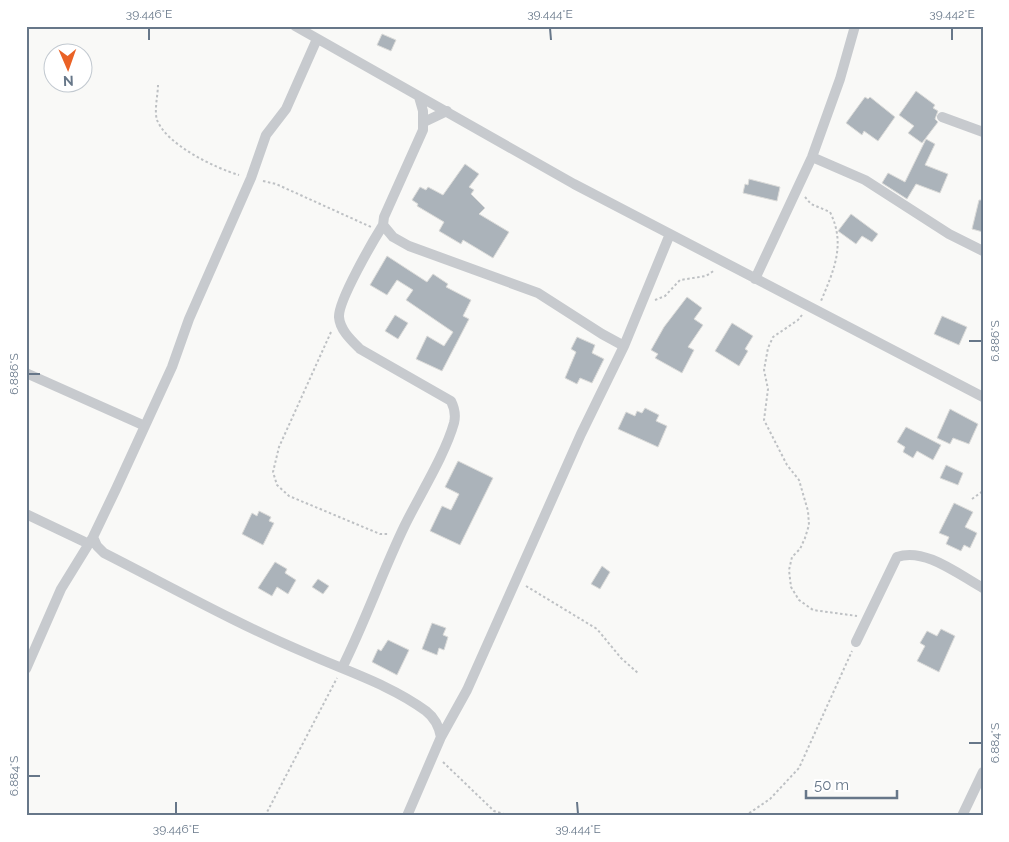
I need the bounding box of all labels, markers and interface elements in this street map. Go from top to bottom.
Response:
text: 39.446°E [126,7,172,21]
text: 39.444°E [527,7,573,21]
text: 39.442°E [929,7,975,21]
north arrow [42,42,92,92]
text: N [63,73,74,89]
text: 6.886°S [988,320,1002,362]
text: 6.886°S [7,353,21,395]
text: 6.884°S [988,723,1002,763]
text: 6.884°S [7,756,21,796]
scale bar [806,767,898,799]
text: 50 m [814,776,849,794]
text: 39.446°E [153,822,199,836]
text: 39.444°E [555,822,601,836]

